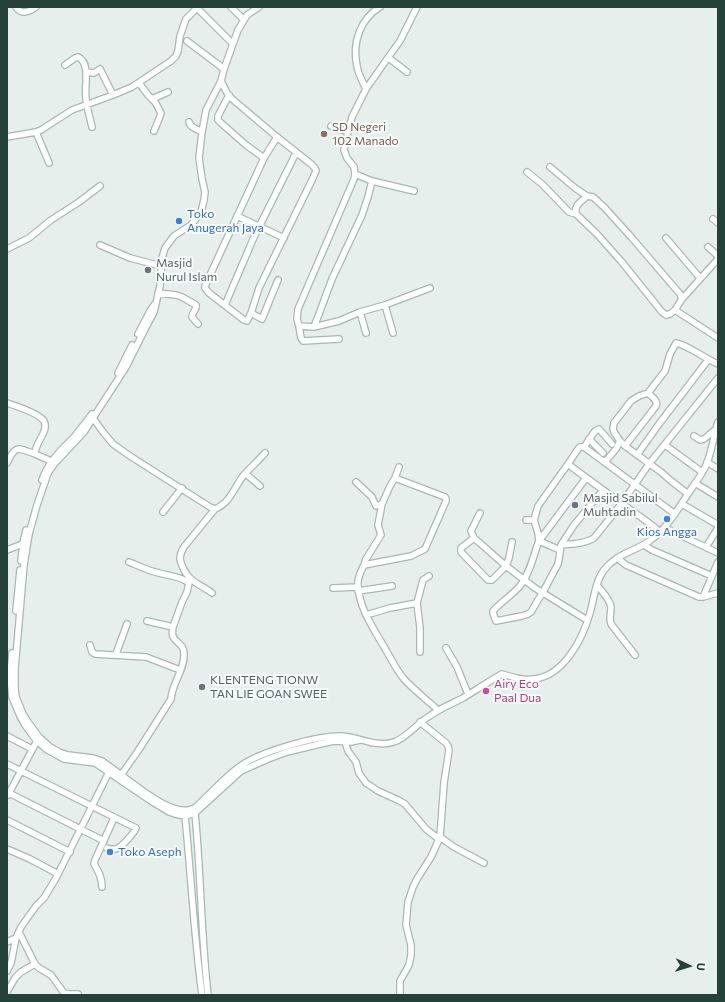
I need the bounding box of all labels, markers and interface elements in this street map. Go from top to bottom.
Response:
place label: SD Negeri 102 Manado [332,120,399,148]
marker: SD Negeri 102 Manado [319,129,329,139]
place label: Toko Anugerah Jaya [187,207,264,235]
marker: Toko Anugerah Jaya [174,216,184,226]
place label: Masjid Nurul Islam [156,256,217,284]
marker: Masjid Nurul Islam [143,265,153,275]
place label: Masjid Sabilul Muhtadin [583,491,658,519]
marker: Masjid Sabilul Muhtadin [570,500,580,510]
marker: Kios Angga [662,514,672,524]
place label: Kios Angga [637,525,697,539]
place label: KLENTENG TIONW TAN LIE GOAN SWEE [210,673,327,701]
place label: Airy Eco Paal Dua [494,677,541,705]
marker: KLENTENG TIONW TAN LIE GOAN SWEE [197,682,207,692]
marker: Airy Eco Paal Dua [481,686,491,696]
place label: Toko Aseph [118,845,182,859]
marker: Toko Aseph [105,847,115,857]
north arrow [669,946,709,986]
text: U [695,962,708,971]

